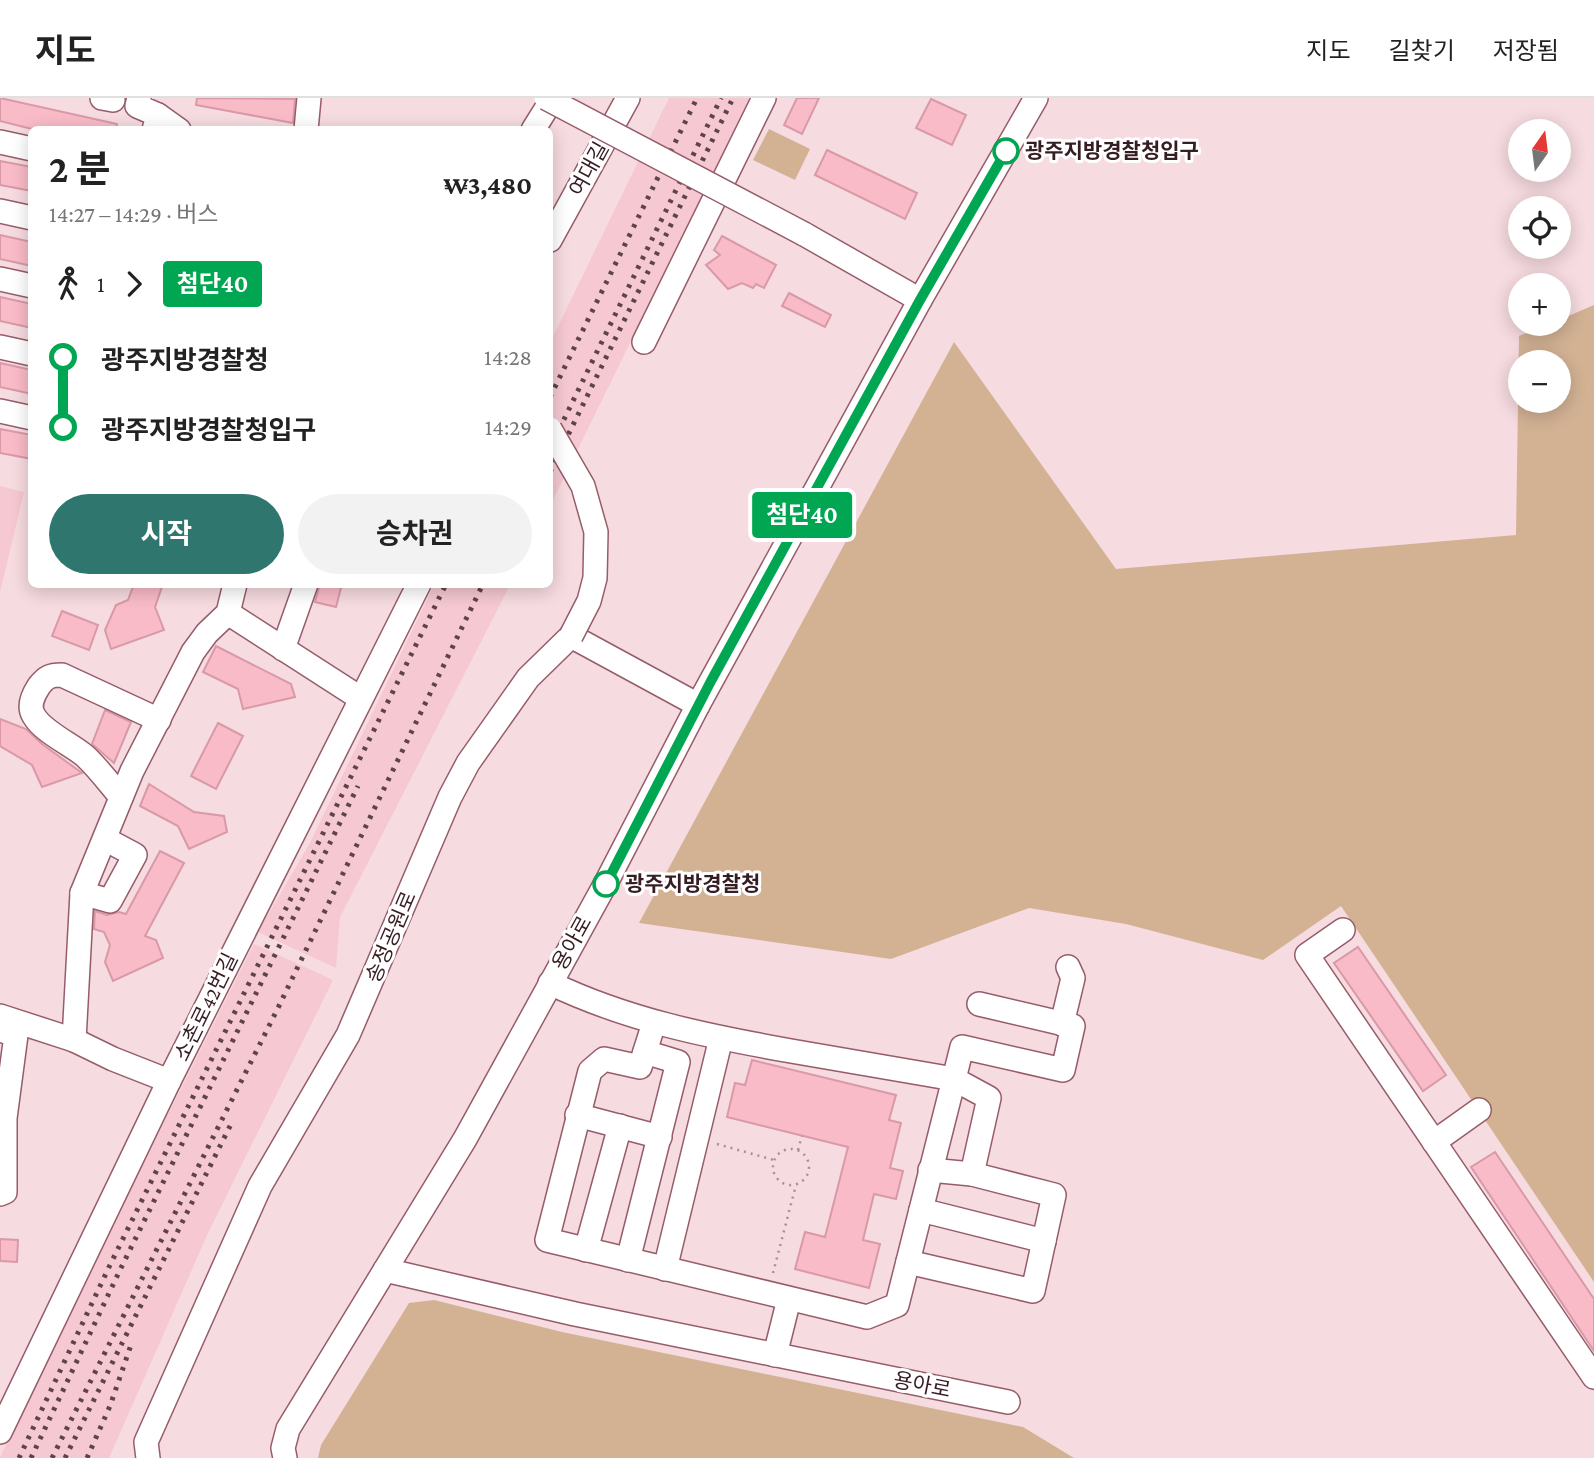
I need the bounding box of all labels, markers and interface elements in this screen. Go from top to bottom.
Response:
text: 지도 [35,32,96,69]
text: 지도 [1306,37,1351,64]
text: 길찾기 [1389,37,1455,64]
text: 저장됨 [1493,37,1559,64]
north arrow [1508,119,1572,182]
map controls [1508,119,1571,413]
street label: 여대길 [564,138,614,200]
marker: 광주지방경찰청입구 [993,138,1019,164]
place label: 광주지방경찰청입구 [1025,139,1199,163]
text: 2 분 [49,148,111,190]
text: ₩3,480 [443,171,532,200]
button: locate [1508,196,1571,259]
text: 14:27 – 14:29 · 버스 [49,201,218,227]
icon: walk [49,265,87,303]
icon: forward [115,265,153,303]
text: 첨단40 [177,270,248,297]
text: 1 [97,271,105,297]
button: + [1508,273,1571,336]
text: 14:28 [484,344,532,370]
text: 광주지방경찰청 [101,346,268,375]
button: − [1508,350,1571,413]
text: 14:29 [485,414,532,440]
text: 광주지방경찰청입구 [101,416,316,445]
line badge: 첨단40 [753,492,851,538]
button: 시작 [49,494,284,574]
button: 승차권 [298,494,532,574]
text: 첨단40 [766,501,838,528]
marker: 광주지방경찰청 [593,871,619,897]
place label: 광주지방경찰청 [625,872,760,896]
street label: 송정공원로 [361,888,421,986]
street label: 용아로 [547,912,597,974]
street label: 소촌로42번길 [170,949,242,1065]
street label: 용아로 [891,1368,953,1402]

